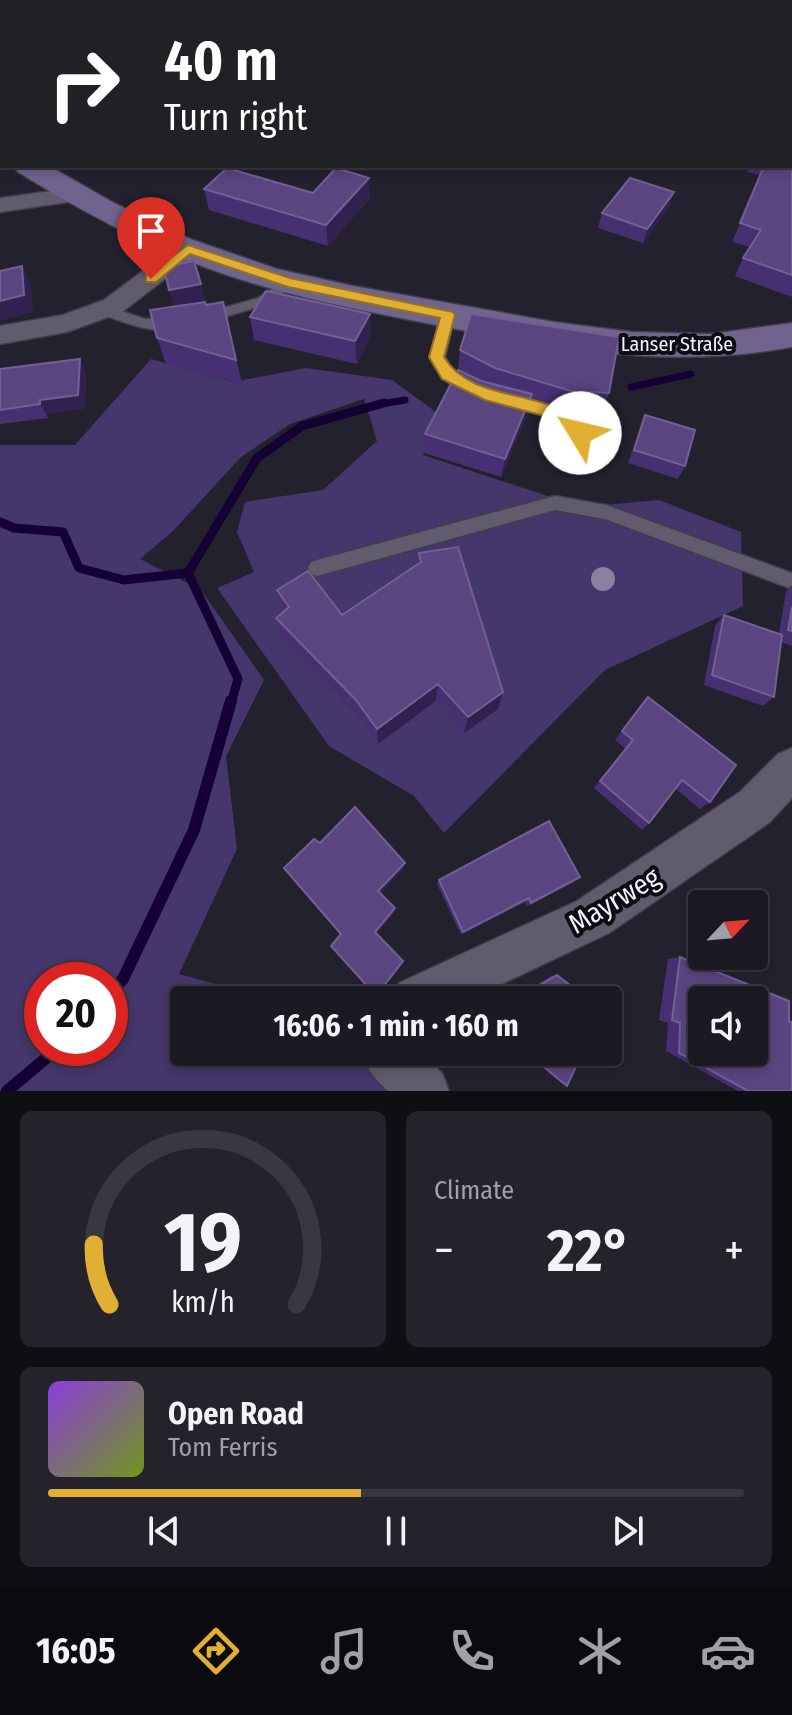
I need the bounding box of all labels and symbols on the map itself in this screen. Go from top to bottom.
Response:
pin [117,197,185,279]
street label: Lanser Straße [621,332,733,356]
position arrow [538,391,622,475]
street label: Mayrweg [563,860,667,941]
north arrow [688,890,768,970]
speed limit sign: 20 [24,962,128,1066]

